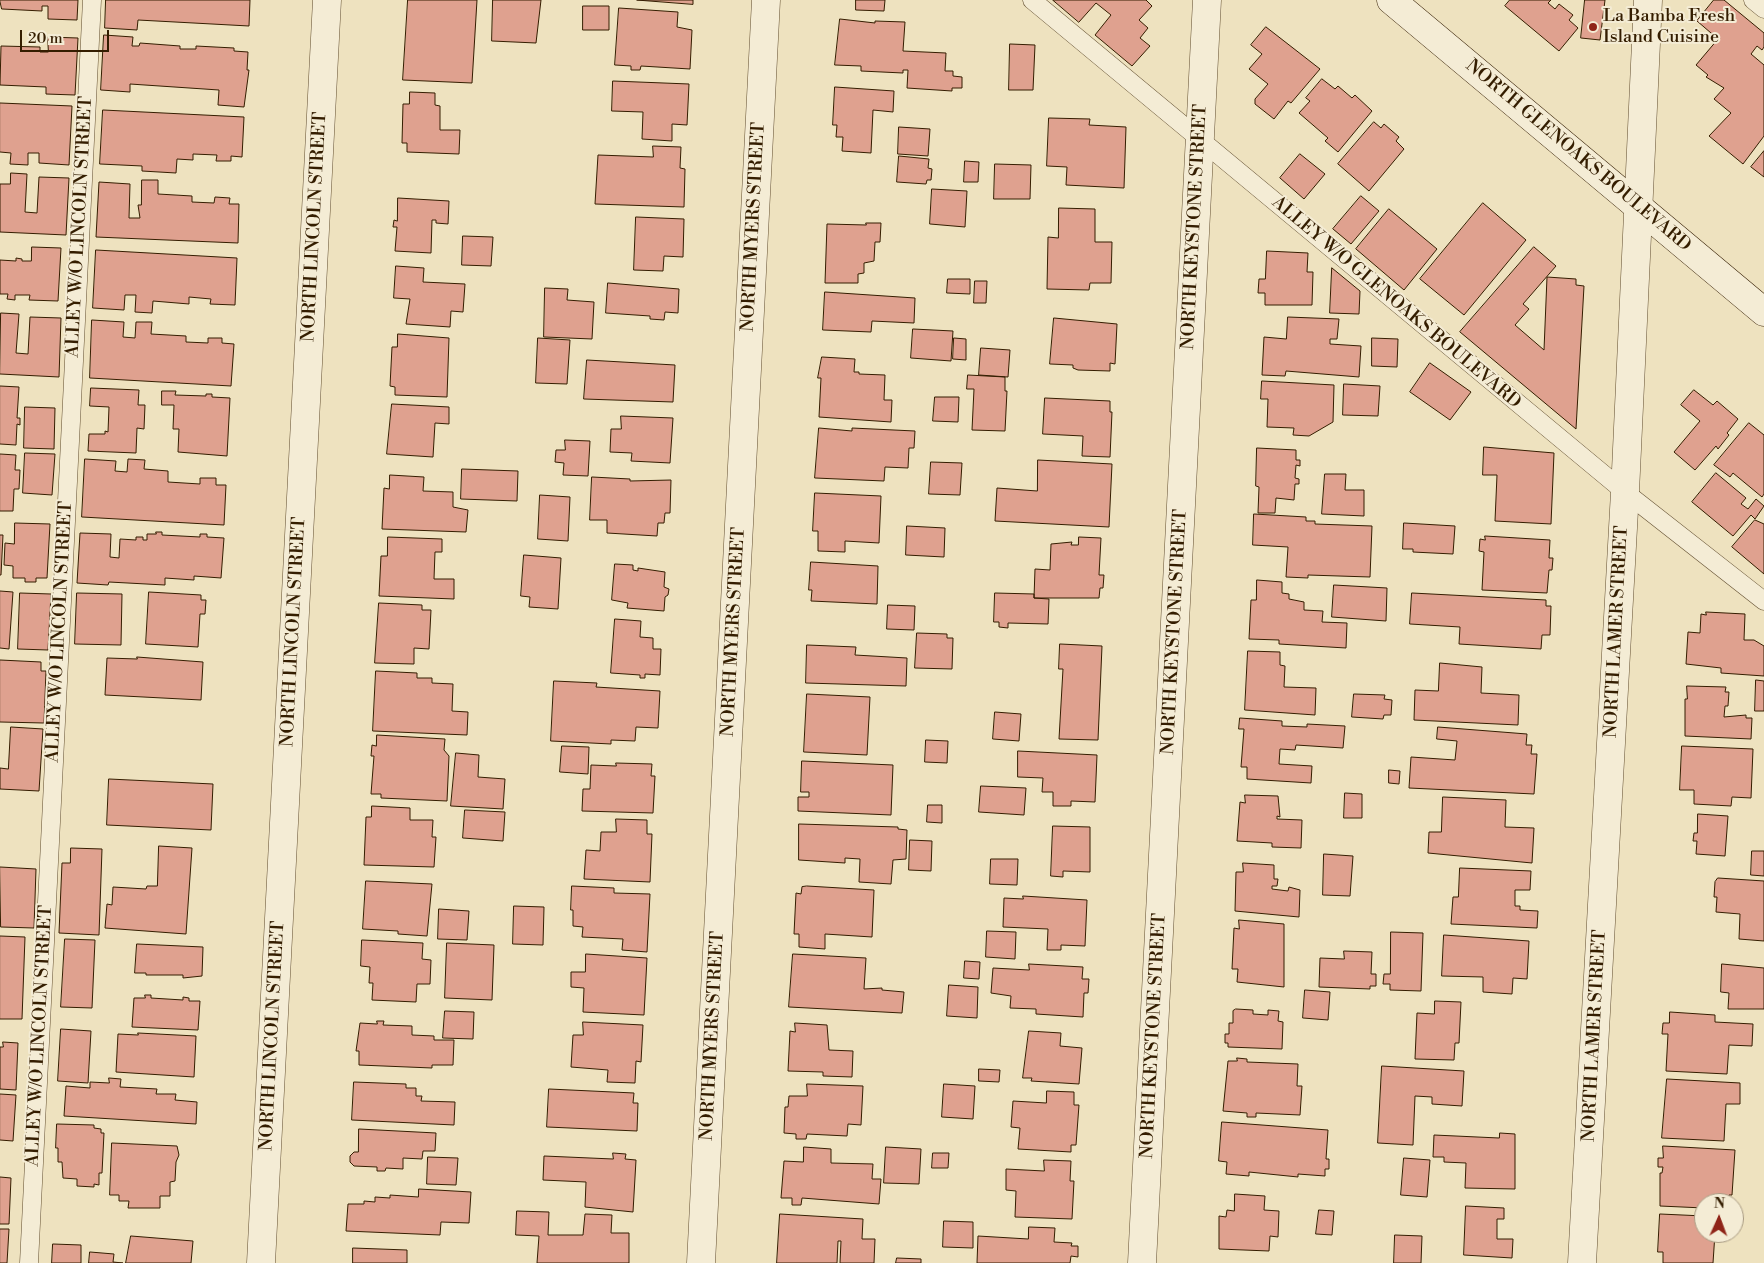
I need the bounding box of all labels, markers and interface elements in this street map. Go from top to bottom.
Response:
place label: La Bamba Fresh Island Cuisine [1603,6,1735,48]
scale bar [22,20,111,52]
marker: La Bamba Fresh Island Cuisine [1587,21,1599,33]
text: 20 m [28,29,63,48]
street label: NORTH GLENOAKS BOULEVARD [1461,55,1695,257]
street label: ALLEY W/O LINCOLN STREET [62,96,98,358]
street label: NORTH KEYSTONE STREET [1178,104,1212,350]
street label: NORTH LINCOLN STREET [298,111,332,343]
street label: NORTH MYERS STREET [738,122,770,332]
street label: ALLEY W/O GLENOAKS BOULEVARD [1267,192,1525,414]
street label: ALLEY W/O LINCOLN STREET [42,501,78,763]
street label: NORTH KEYSTONE STREET [1158,509,1192,755]
street label: NORTH LINCOLN STREET [277,516,311,748]
street label: NORTH LAMER STREET [1601,525,1633,739]
street label: NORTH MYERS STREET [718,527,750,737]
street label: ALLEY W/O LINCOLN STREET [22,905,58,1167]
street label: NORTH KEYSTONE STREET [1137,913,1171,1159]
street label: NORTH LINCOLN STREET [256,920,290,1152]
street label: NORTH LAMER STREET [1579,929,1611,1143]
street label: NORTH MYERS STREET [697,931,729,1141]
north arrow [1694,1193,1744,1243]
text: N [1714,1195,1725,1213]

